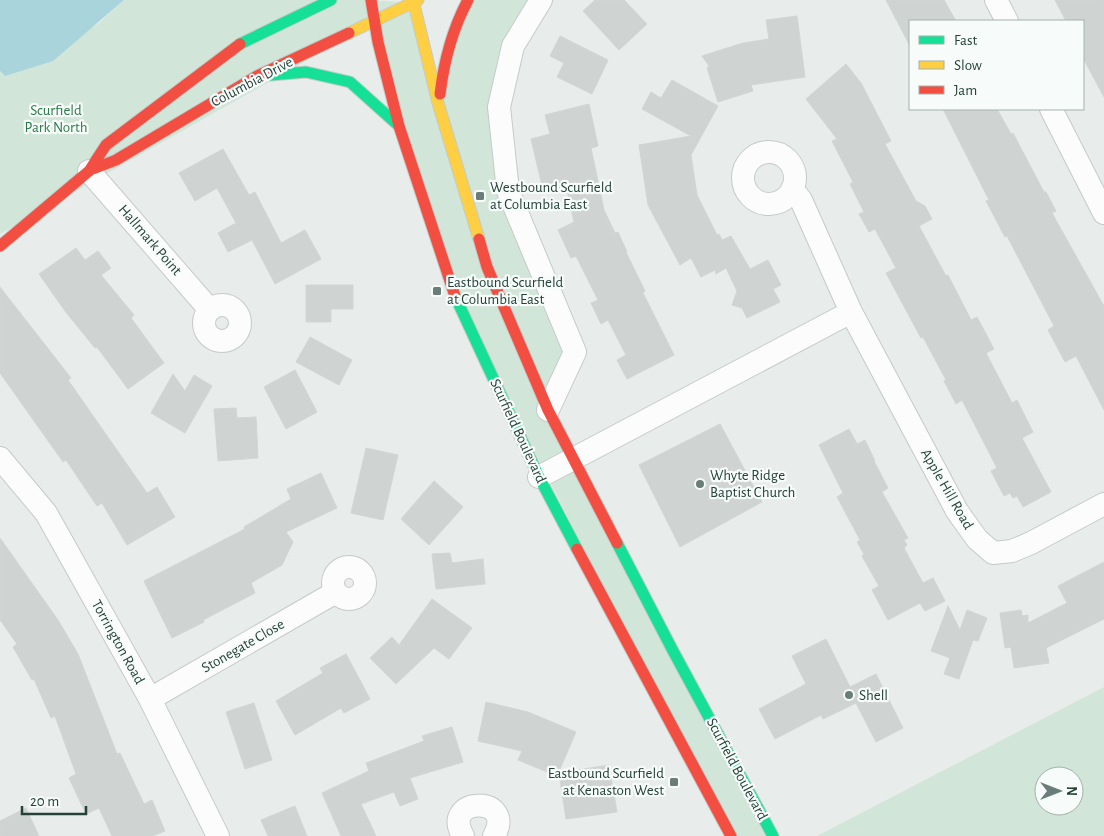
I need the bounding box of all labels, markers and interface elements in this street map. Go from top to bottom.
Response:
legend [909,20,1084,110]
text: Fast [954,33,978,48]
street label: Columbia Drive [209,54,295,110]
text: Slow [954,58,982,73]
text: Jam [954,83,977,98]
park label: Scurfield Park North [25,103,87,135]
place label: Westbound Scurfield at Columbia East [490,180,612,212]
marker: Westbound Scurfield at Columbia East [474,190,486,202]
street label: Hallmark Point [115,202,185,278]
place label: Eastbound Scurfield at Columbia East [447,275,564,307]
marker: Eastbound Scurfield at Columbia East [431,285,443,297]
street label: Scurfield Boulevard [487,377,549,486]
street label: Apple Hill Road [918,446,976,532]
place label: Whyte Ridge Baptist Church [710,468,795,500]
marker: Whyte Ridge Baptist Church [694,478,706,490]
street label: Torrington Road [89,597,147,687]
street label: Stonegate Close [199,616,287,676]
place label: Shell [859,688,888,703]
marker: Shell [843,689,855,701]
street label: Scurfield Boulevard [704,716,770,823]
place label: Eastbound Scurfield at Kenaston West [548,766,664,798]
north arrow [1034,766,1084,816]
marker: Eastbound Scurfield at Kenaston West [668,776,680,788]
scale bar [22,784,86,816]
text: N [1064,786,1078,796]
text: 20 m [30,794,59,809]

